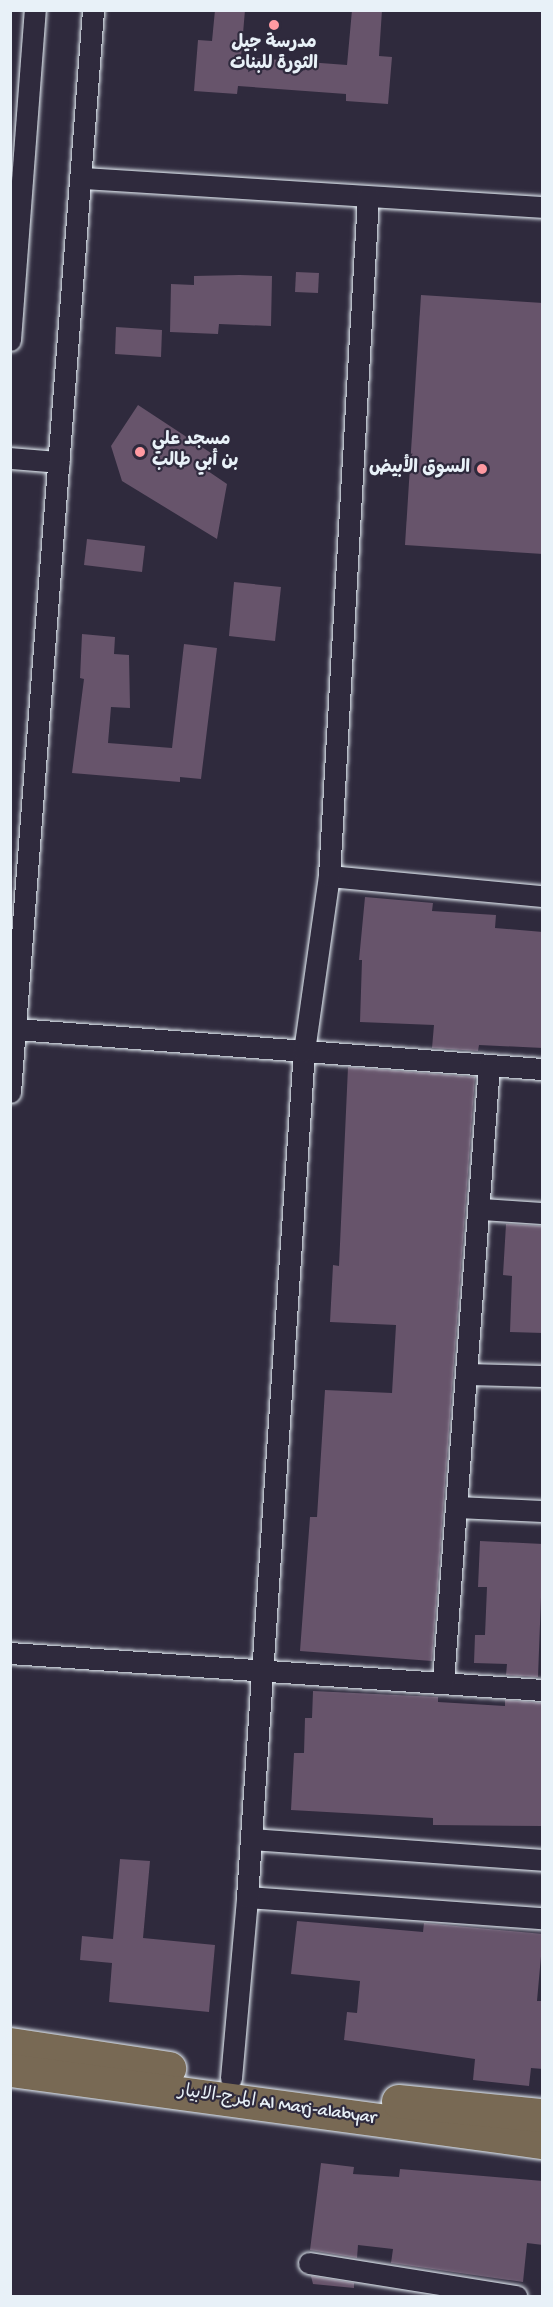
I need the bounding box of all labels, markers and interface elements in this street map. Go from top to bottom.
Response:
marker: مدرسة جيل الثورة للبنات [267,18,281,32]
place label: مدرسة جيل الثورة للبنات [230,34,318,76]
place label: مسجد علي بن أبي طالب [152,431,238,474]
marker: مسجد علي بن أبي طالب [133,445,147,459]
place label: السوق الأبيض [369,458,470,480]
marker: السوق الأبيض [475,462,489,476]
street label: المرج-الابيار Al Marj-alabyar [177,2081,377,2131]

